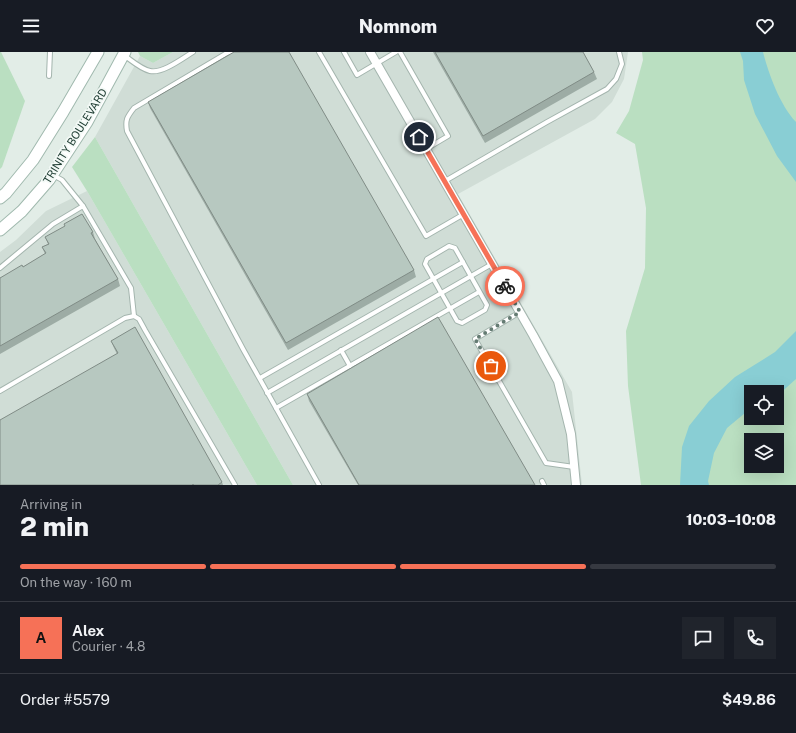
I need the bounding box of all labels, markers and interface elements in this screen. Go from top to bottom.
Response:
icon: menu [20,15,42,37]
icon: heart [754,15,776,37]
text: Nomnom [359,16,437,37]
street label: TRINITY BOULEVARD [41,86,109,186]
pin [402,120,436,154]
icon: home [408,126,430,148]
courier [485,266,525,306]
icon: bike [494,275,516,297]
pin [474,349,508,383]
icon: bag [480,355,502,377]
map controls [744,385,784,473]
button: locate [744,385,784,425]
button: layers [744,433,784,473]
text: Arriving in [20,497,82,512]
text: 2 min [20,511,89,542]
text: 10:03–10:08 [686,511,776,528]
text: On the way · 160 m [20,575,132,590]
button: chat [682,617,724,659]
button: phone [734,617,776,659]
text: Alex [72,622,104,639]
text: A [36,629,46,646]
text: Courier · 4.8 [72,639,145,654]
text: Order #5579 [20,691,110,708]
text: $49.86 [722,691,776,708]

